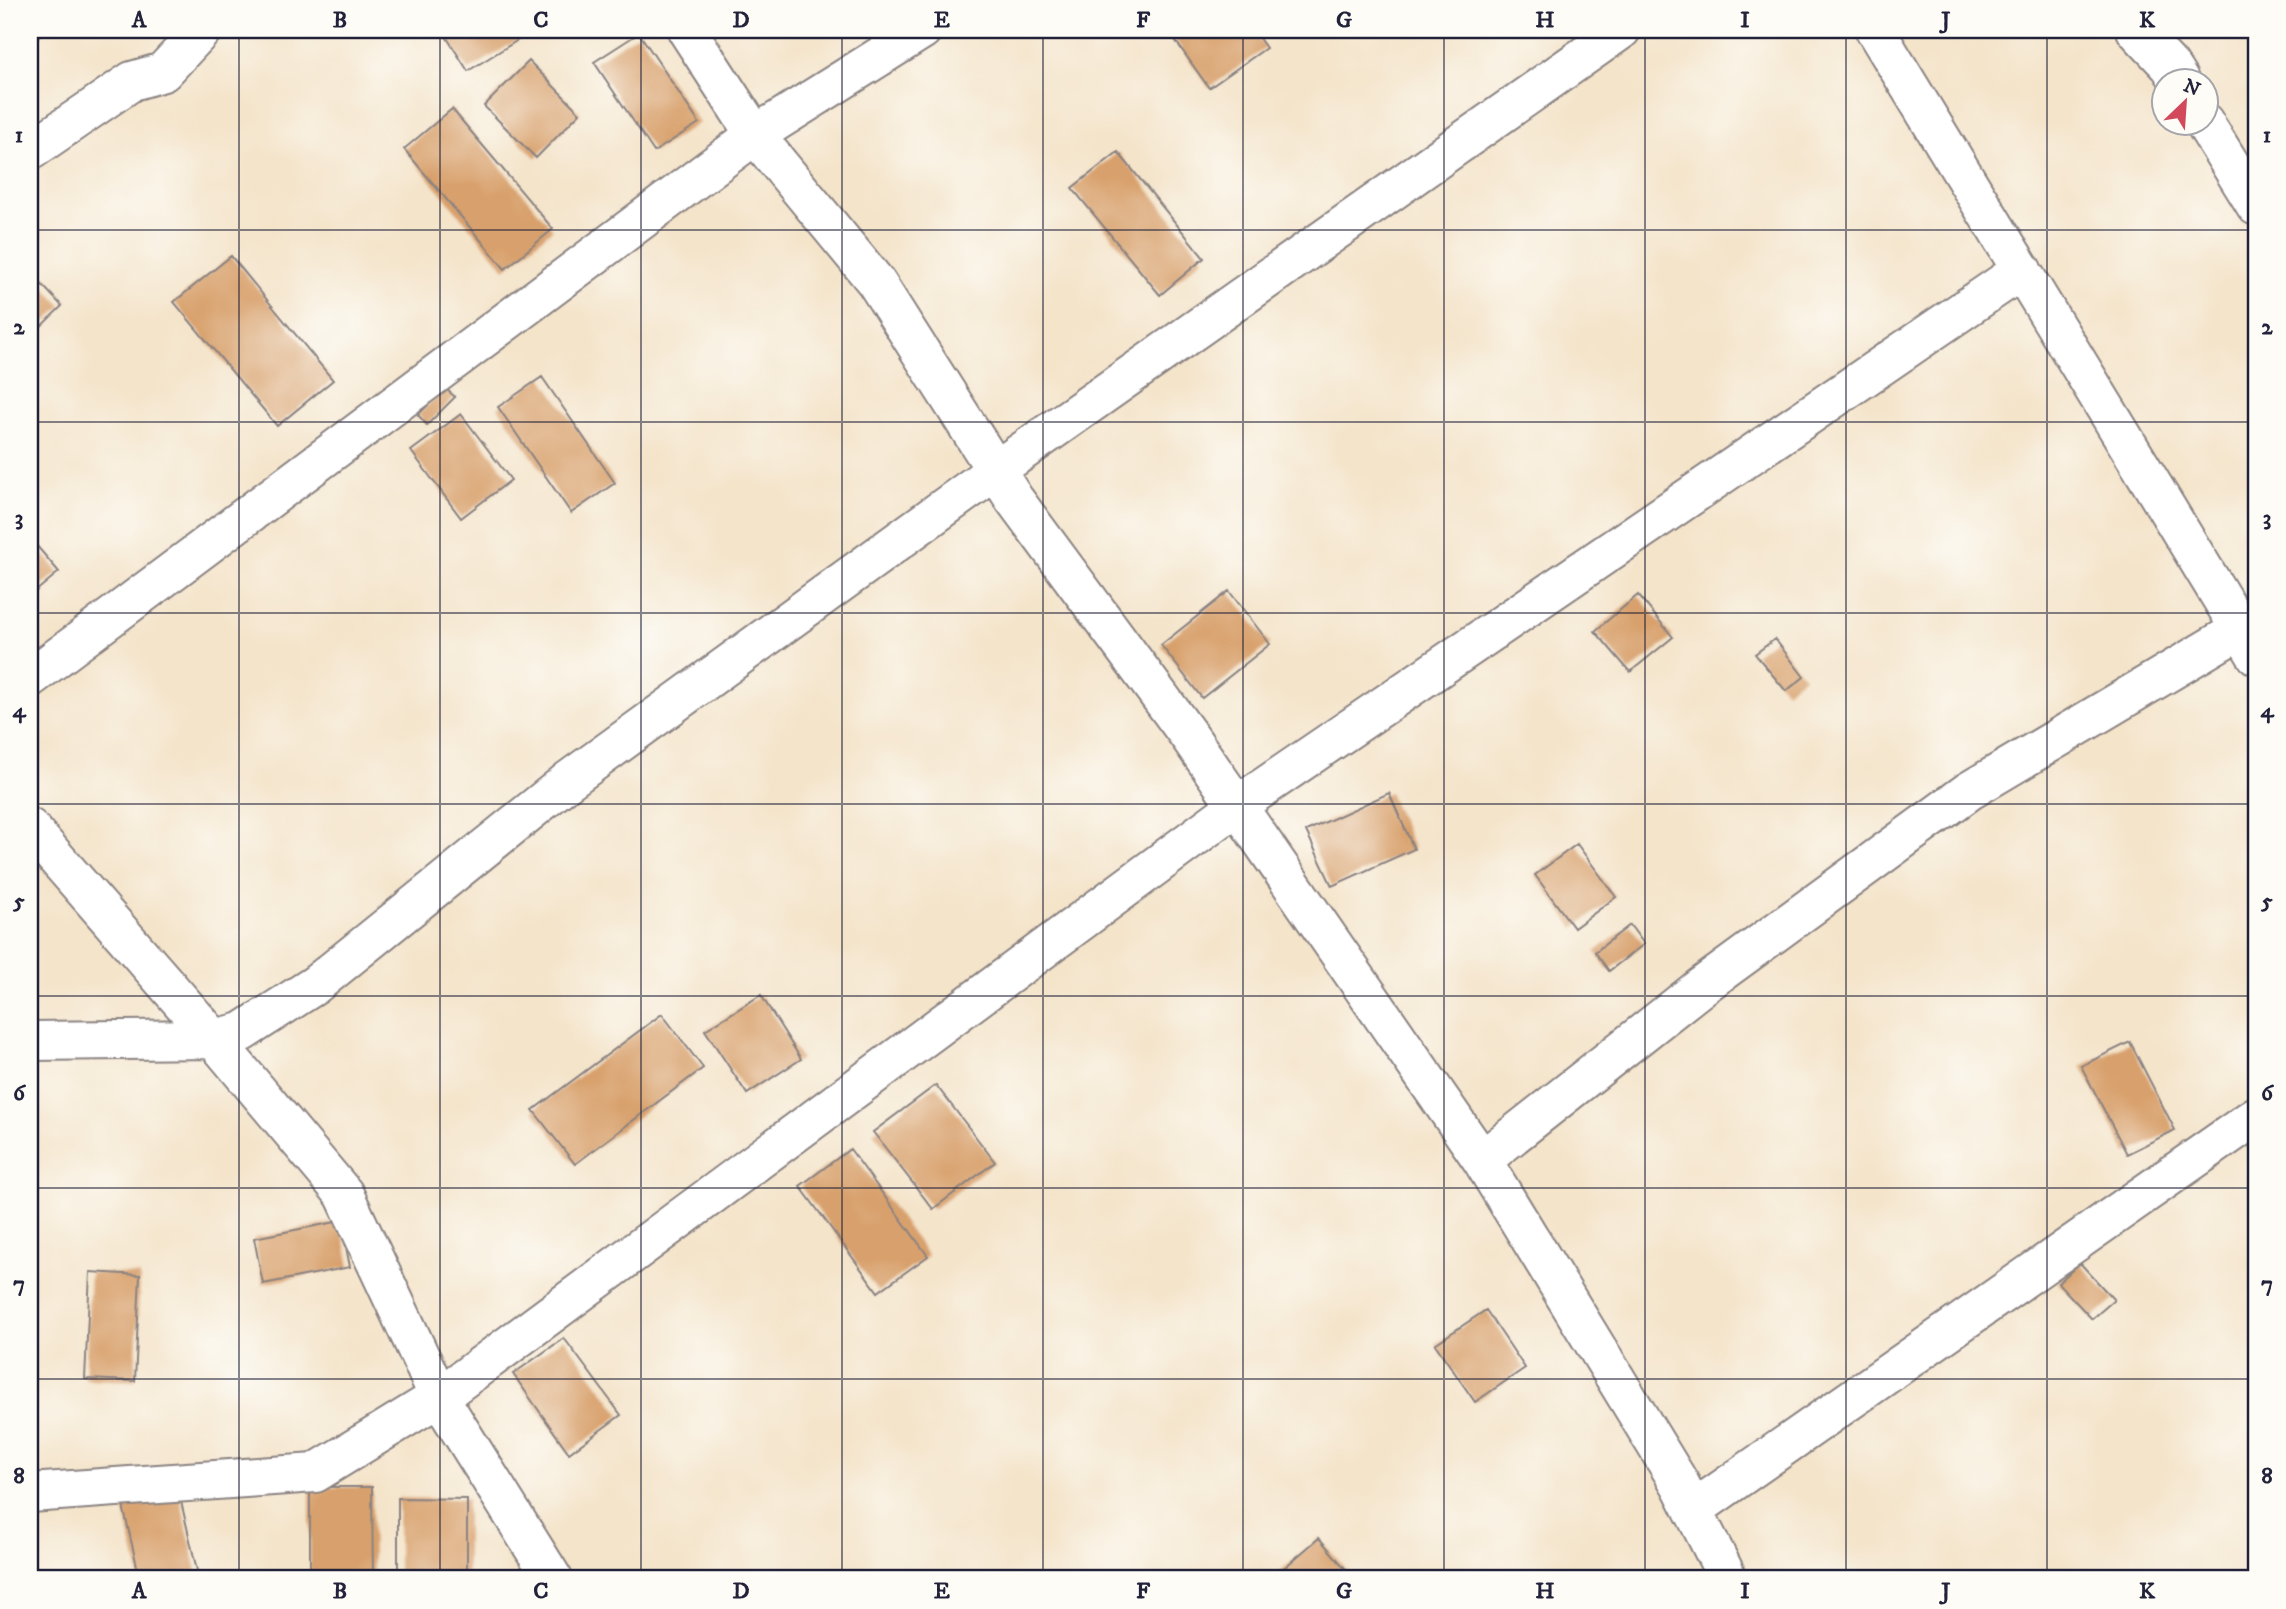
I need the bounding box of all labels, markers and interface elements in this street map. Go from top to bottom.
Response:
text: A [131,6,148,35]
text: B [333,6,347,35]
text: C [533,6,549,35]
text: D [732,6,750,35]
text: E [934,6,950,35]
text: F [1136,6,1151,35]
text: G [1336,6,1352,35]
text: H [1535,6,1555,35]
text: I [1740,6,1750,35]
text: J [1938,6,1951,35]
text: K [2139,6,2156,35]
north arrow [2150,66,2220,136]
text: N [2180,74,2204,102]
text: 1 [15,121,23,150]
text: 1 [2263,121,2271,150]
text: 2 [13,313,25,342]
text: 2 [2261,313,2273,342]
text: 3 [15,504,23,533]
text: 3 [2263,504,2271,533]
text: 4 [12,696,27,725]
text: 4 [2260,696,2275,725]
text: 5 [12,887,25,916]
text: 5 [2260,887,2273,916]
text: 6 [13,1079,27,1108]
text: 6 [2261,1079,2275,1108]
text: 7 [13,1270,25,1299]
text: 7 [2261,1270,2273,1299]
text: 8 [13,1462,25,1491]
text: 8 [2261,1462,2273,1491]
text: A [131,1577,148,1606]
text: B [333,1577,347,1606]
text: C [533,1577,549,1606]
text: D [732,1577,750,1606]
text: E [934,1577,950,1606]
text: F [1136,1577,1151,1606]
text: G [1336,1577,1352,1606]
text: H [1535,1577,1555,1606]
text: I [1740,1577,1750,1606]
text: J [1938,1577,1951,1606]
text: K [2139,1577,2156,1606]

